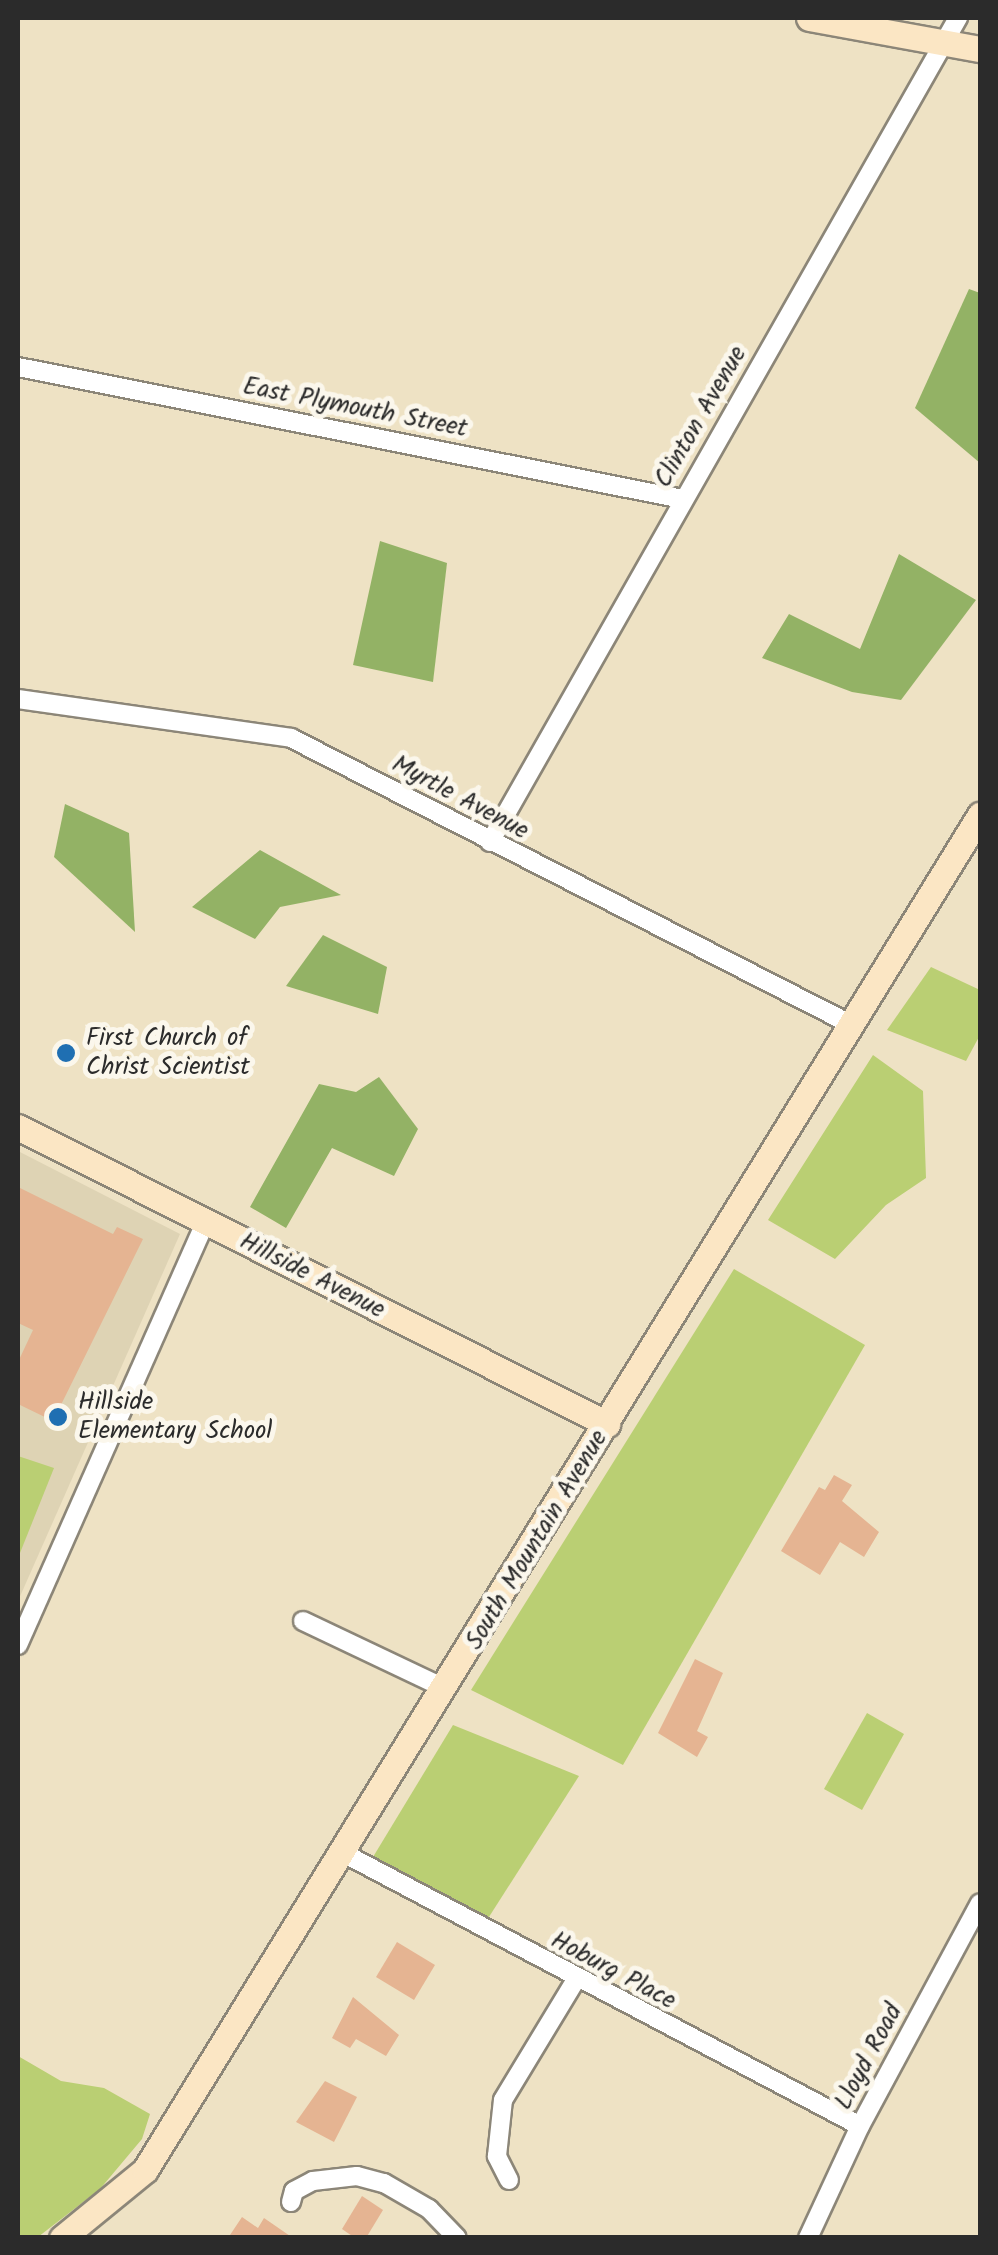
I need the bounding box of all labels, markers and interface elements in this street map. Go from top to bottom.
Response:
street label: Clinton Avenue [648,341,754,493]
street label: East Plymouth Street [240,372,470,444]
street label: Myrtle Avenue [387,749,533,847]
place label: First Church of Christ Scientist [86,1024,250,1083]
marker: First Church of Christ Scientist [55,1042,77,1064]
street label: Hillside Avenue [234,1227,390,1325]
place label: Hillside Elementary School [78,1388,272,1447]
marker: Hillside Elementary School [47,1406,69,1428]
street label: South Mountain Avenue [460,1425,614,1655]
street label: Hoburg Place [545,1926,681,2016]
street label: Lloyd Road [829,1999,909,2115]

